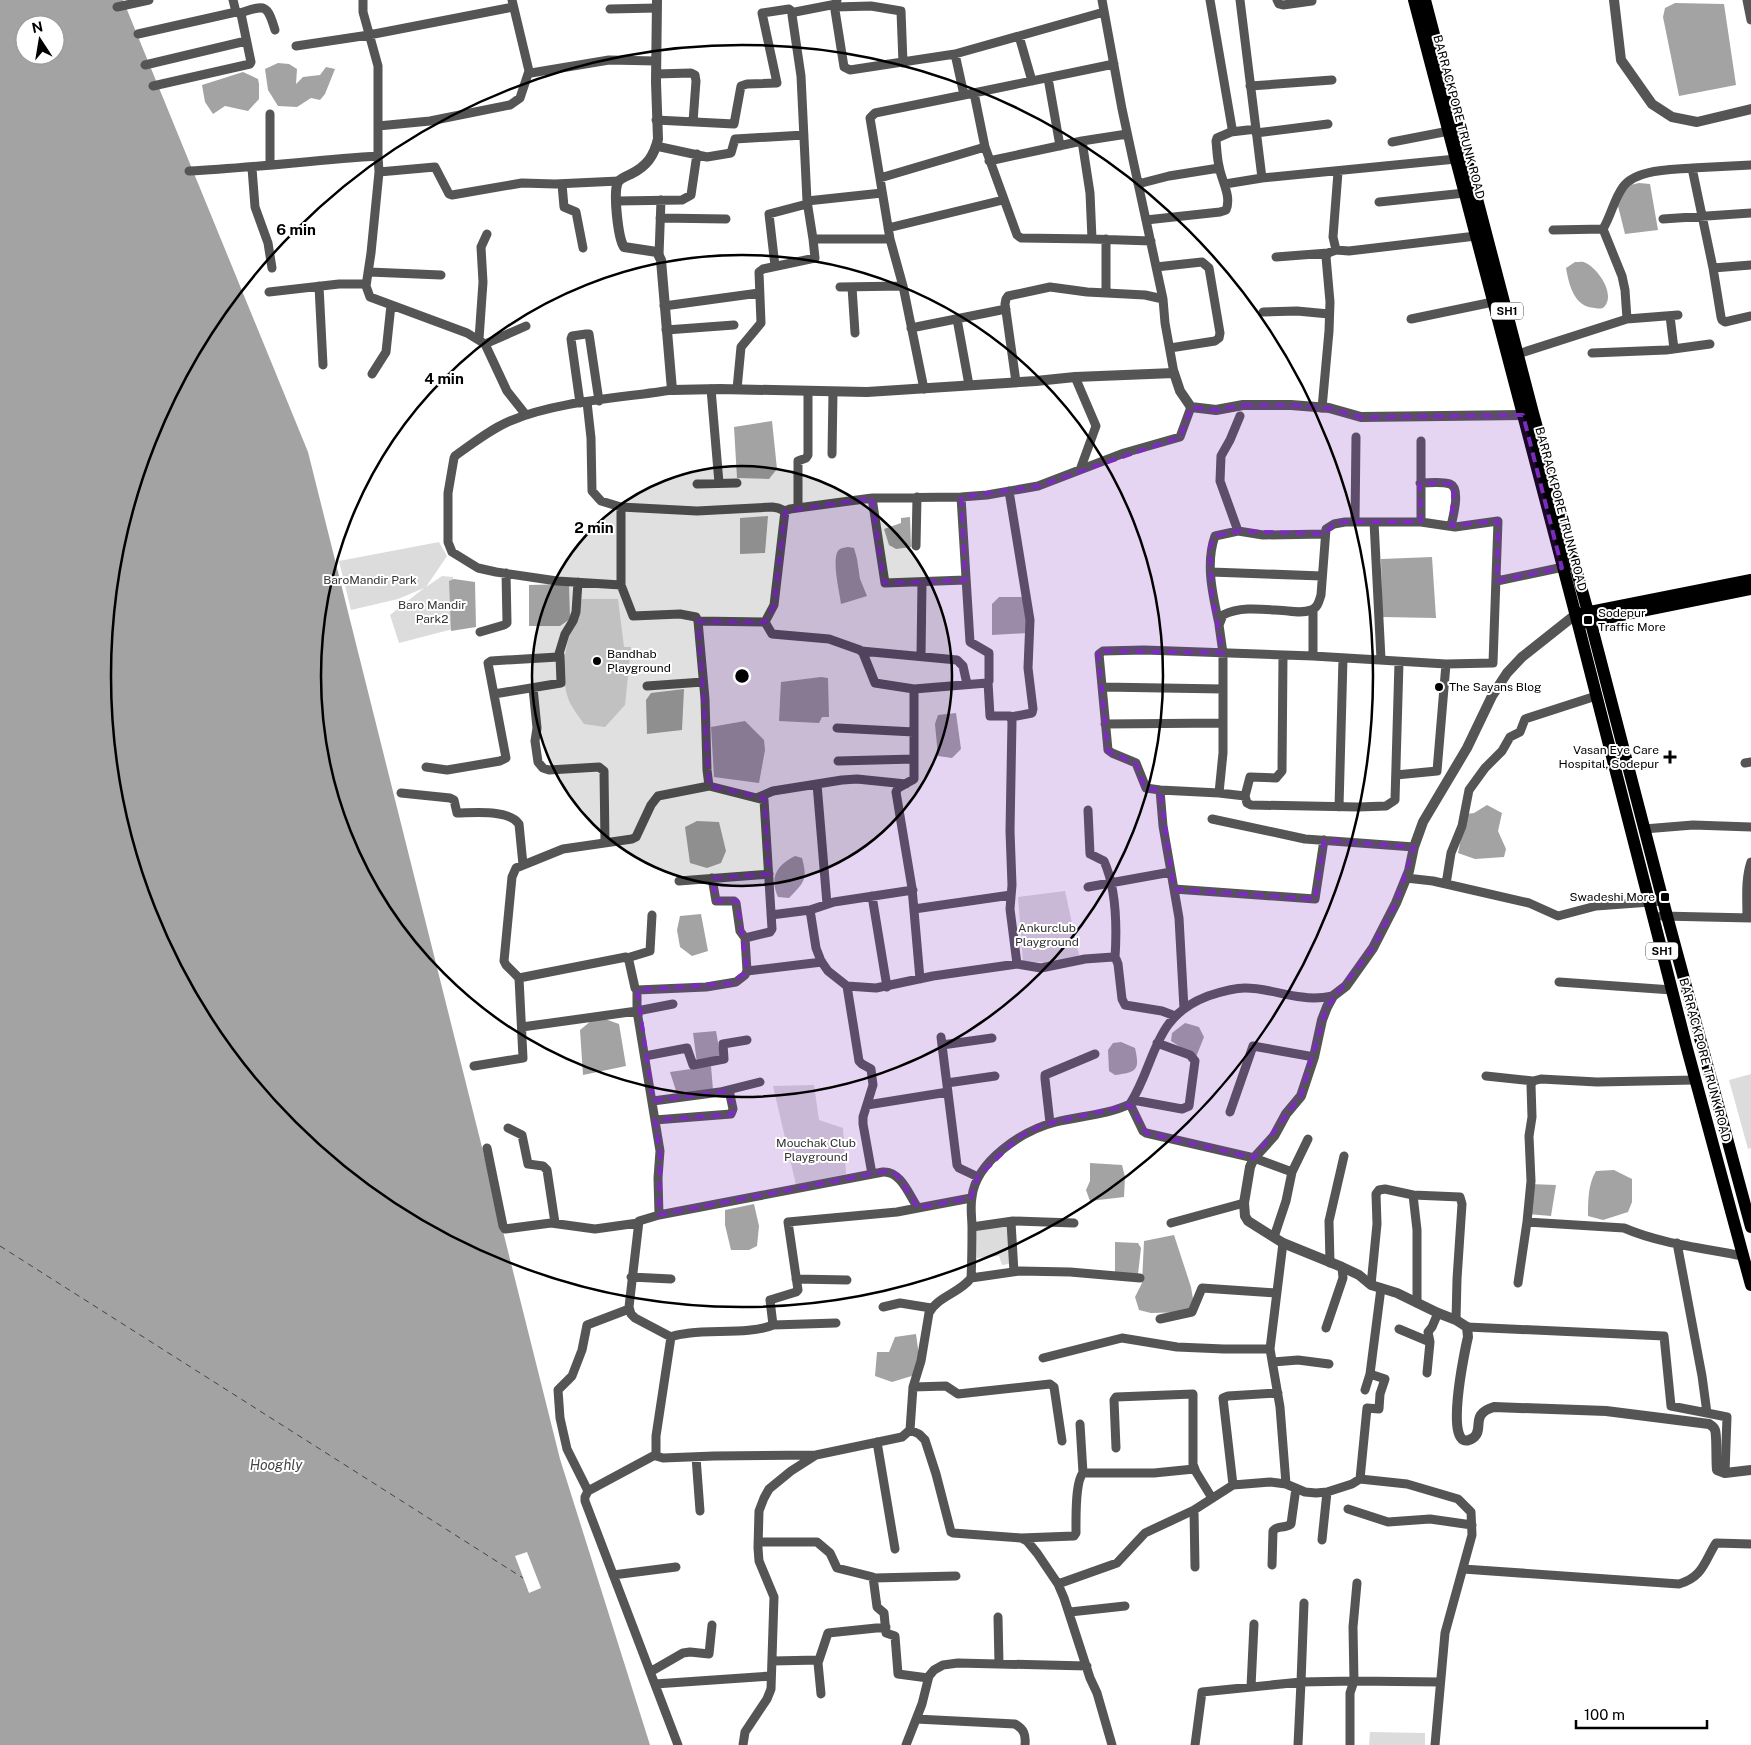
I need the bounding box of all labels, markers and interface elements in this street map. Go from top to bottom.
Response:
north arrow [15,15,65,65]
text: N [30,18,44,36]
street label: BARRACKPORE TRUNK ROAD [1430,34,1488,200]
text: 6 min [276,221,316,238]
road number: SH1 [1491,302,1523,320]
text: 4 min [424,370,464,387]
street label: BARRACKPORE TRUNK ROAD [1532,426,1590,592]
text: 2 min [574,519,614,536]
park label: BaroMandir Park [323,573,417,587]
park label: Baro Mandir Park2 [398,598,466,626]
place label: Sodepur Traffic More [1598,606,1666,634]
marker: Sodepur Traffic More [1582,614,1594,626]
place label: Bandhab Playground [607,647,671,675]
marker: Bandhab Playground [591,655,603,667]
centre of rings [733,667,751,685]
place label: The Sayans Blog [1449,680,1541,694]
marker: The Sayans Blog [1433,681,1445,693]
place label: Vasan Eye Care Hospital, Sodepur [1559,743,1659,771]
marker: Vasan Eye Care Hospital, Sodepur [1663,750,1677,764]
place label: Swadeshi More [1570,890,1655,904]
marker: Swadeshi More [1659,891,1671,903]
park label: Ankurclub Playground [1015,921,1079,949]
road number: SH1 [1646,942,1678,959]
street label: BARRACKPORE TRUNK ROAD [1676,977,1734,1143]
park label: Mouchak Club Playground [776,1136,856,1164]
water label: Hooghly [250,1457,303,1473]
scale bar [1576,1698,1707,1730]
text: 100 m [1584,1706,1625,1723]

